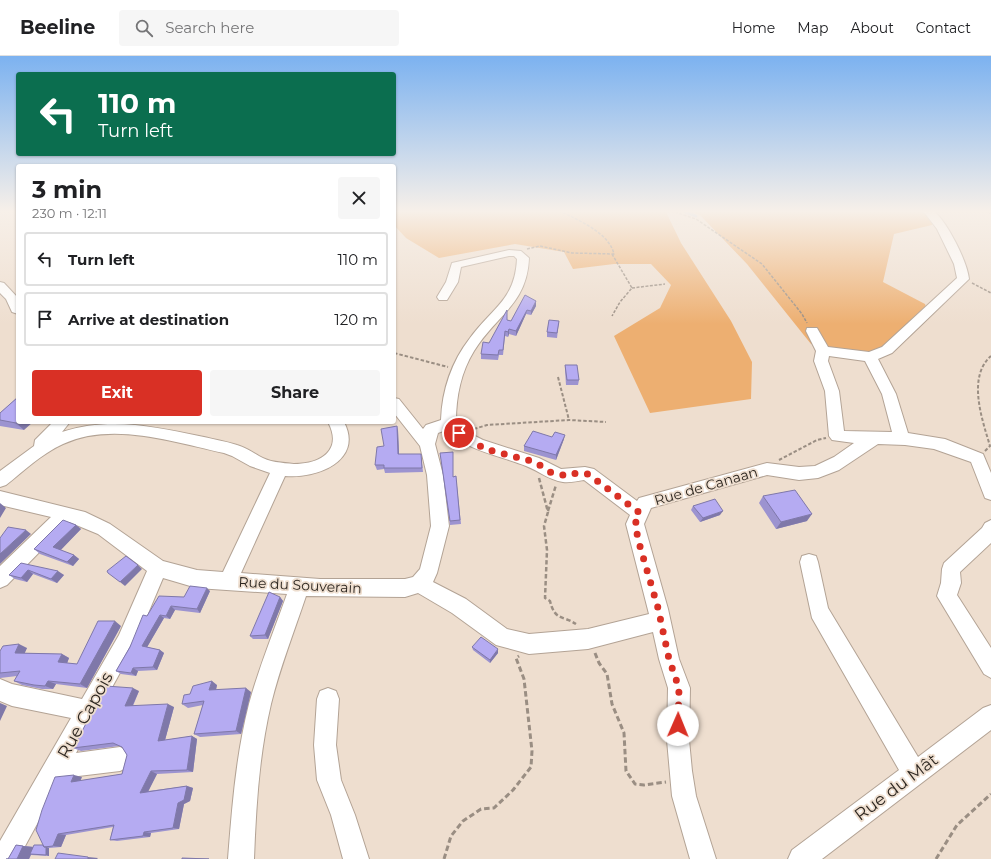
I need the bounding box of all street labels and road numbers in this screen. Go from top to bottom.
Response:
street label: Rue de Canaan [652,463,760,509]
street label: Rue du Souverain [238,573,362,597]
street label: Rue Capois [53,668,117,762]
street label: Rue du Mât [850,749,942,825]

